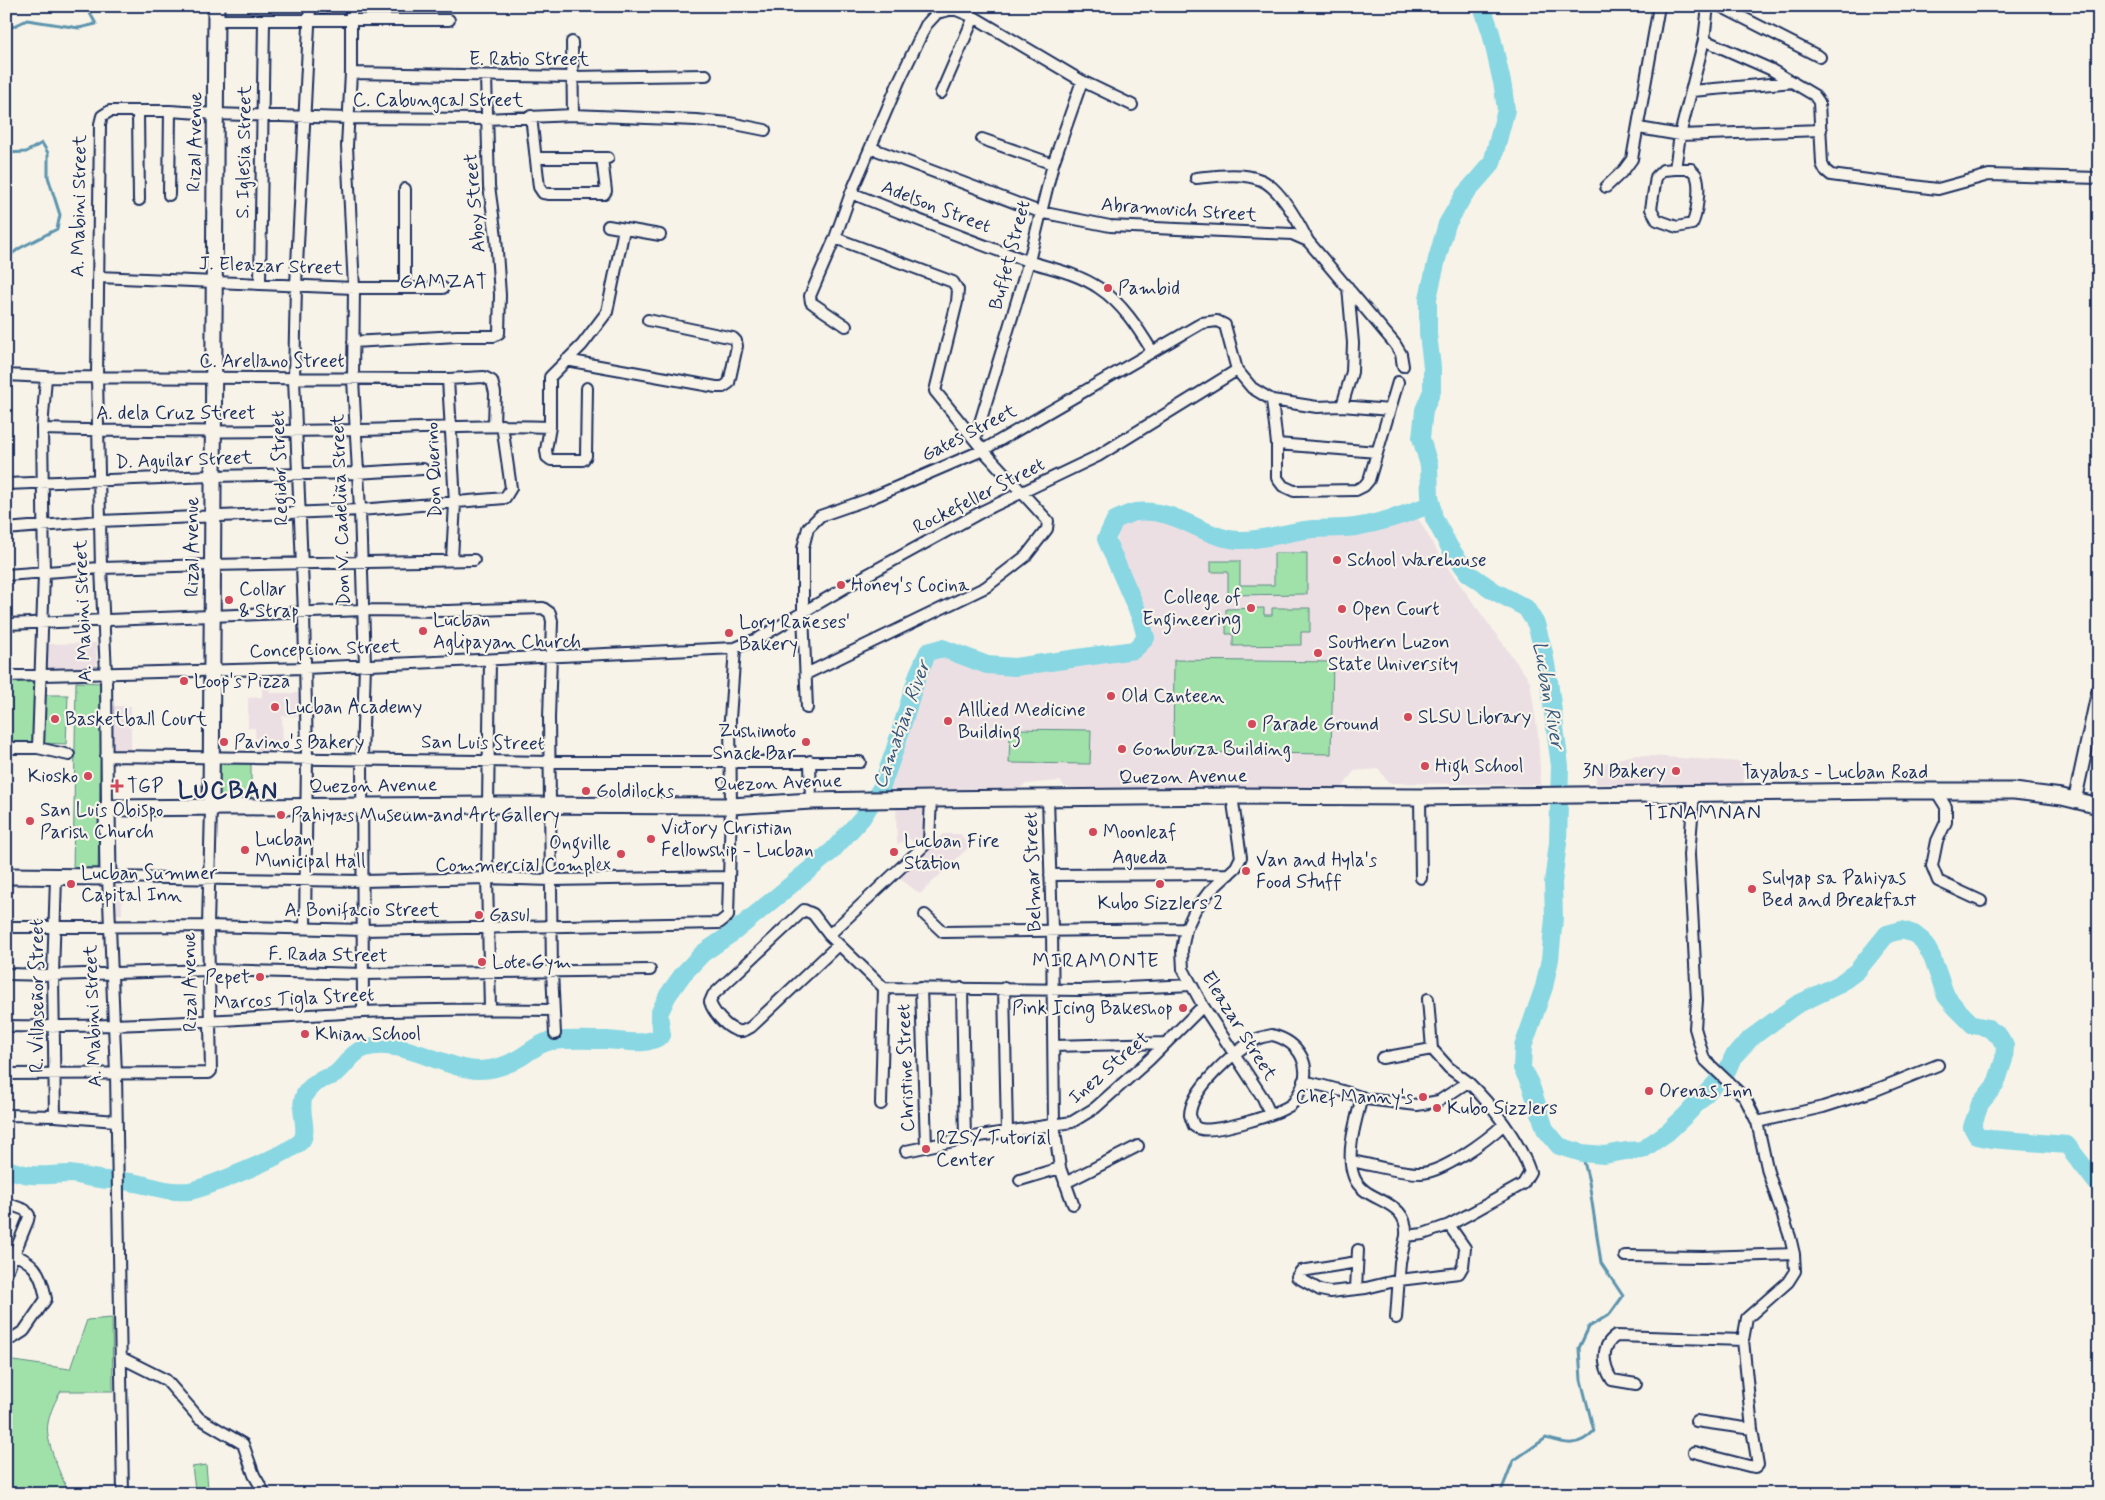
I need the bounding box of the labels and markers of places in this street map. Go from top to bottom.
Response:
place label: Pambid [1118,276,1180,301]
marker: Pambid [1102,282,1114,294]
place label: School Warehouse [1347,548,1487,573]
marker: School Warehouse [1331,554,1343,566]
place label: Honey's Cocina [851,573,970,598]
place label: Collar & Strap [239,577,299,624]
marker: Honey's Cocina [835,579,847,591]
place label: College of Engineering [1142,585,1241,635]
marker: Collar & Strap [223,594,235,606]
place label: Open Court [1352,597,1440,622]
marker: College of Engineering [1245,602,1257,614]
marker: Open Court [1336,603,1348,615]
place label: Lucban Aglipayan Church [433,608,581,656]
place label: Lory Rañeses' Bakery [739,610,850,658]
marker: Lucban Aglipayan Church [417,625,429,637]
marker: Lory Rañeses' Bakery [723,627,735,639]
place label: Southern Luzon State University [1328,630,1458,677]
marker: Southern Luzon State University [1312,647,1324,659]
place label: Loop's Pizza [194,669,290,694]
marker: Loop's Pizza [178,675,190,687]
place label: Old Canteen [1121,684,1224,709]
marker: Old Canteen [1105,690,1117,702]
place label: Lucban Academy [285,695,422,720]
place label: Alllied Medicine Building [958,698,1086,748]
marker: Lucban Academy [269,701,281,713]
place label: SLSU Library [1418,705,1531,730]
place label: Basketball Court [65,707,207,732]
marker: SLSU Library [1402,711,1414,723]
place label: Parade Ground [1262,712,1379,737]
marker: Basketball Court [49,713,61,725]
marker: Alllied Medicine Building [942,715,954,727]
marker: Parade Ground [1246,718,1258,730]
place label: Zushimoto Snack Bar [713,719,796,766]
place label: Pavino's Bakery [234,730,365,755]
marker: Pavino's Bakery [218,736,230,748]
marker: Zushimoto Snack Bar [800,736,812,748]
place label: Gomburza Building [1132,737,1291,763]
marker: Gomburza Building [1116,743,1128,755]
place label: High School [1435,754,1524,782]
place label: 3N Bakery [1583,759,1666,784]
marker: High School [1419,760,1431,772]
place label: Kiosko [28,764,78,789]
marker: 3N Bakery [1670,765,1682,777]
marker: Kiosko [82,770,94,782]
place label: TGP [127,774,164,799]
place label: Goldilocks [596,779,675,804]
marker: TGP [111,780,123,792]
marker: Goldilocks [580,785,592,797]
place label: San Luis Obispo Parish Church [40,798,163,845]
place label: Pahiyas Museum and Art Gallery [291,803,560,829]
marker: Pahiyas Museum and Art Gallery [275,809,287,821]
marker: San Luis Obispo Parish Church [24,815,36,827]
place label: Victory Christian Fellowship - Lucban [661,816,814,863]
place label: Moonleaf [1103,820,1176,845]
marker: Moonleaf [1087,826,1099,838]
place label: Lucban Municipal Hall [255,827,366,874]
place label: Lucban Fire Station [904,829,999,876]
place label: Ongville Commercial Complex [435,831,612,878]
marker: Victory Christian Fellowship - Lucban [645,833,657,845]
marker: Lucban Municipal Hall [239,844,251,856]
marker: Lucban Fire Station [888,846,900,858]
marker: Ongville Commercial Complex [615,848,627,860]
place label: Van and Hyla's Food Stuff [1256,848,1378,895]
place label: Lucban Summer Capital Inn [81,861,217,908]
marker: Van and Hyla's Food Stuff [1240,865,1252,877]
place label: Sulyap sa Pahiyas Bed and Breakfast [1762,866,1916,913]
marker: Lucban Summer Capital Inn [65,878,77,890]
marker: Kubo Sizzlers 2 [1154,878,1166,890]
marker: Sulyap sa Pahiyas Bed and Breakfast [1746,883,1758,895]
place label: Kubo Sizzlers 2 [1098,891,1222,916]
place label: Gasul [489,903,530,928]
marker: Gasul [473,909,485,921]
place label: Lote Gym [492,950,572,976]
marker: Lote Gym [476,956,488,968]
place label: Pepet [205,965,250,990]
marker: Pepet [254,971,266,983]
place label: Pink Icing Bakeshop [1012,996,1173,1023]
marker: Pink Icing Bakeshop [1177,1002,1189,1014]
place label: Khian School [315,1022,421,1047]
marker: Khian School [299,1028,311,1040]
place label: Orenas Inn [1659,1079,1753,1104]
place label: Chef Manny's [1295,1085,1414,1111]
marker: Orenas Inn [1643,1085,1655,1097]
marker: Chef Manny's [1417,1091,1429,1103]
place label: Kubo Sizzlers [1447,1096,1557,1121]
marker: Kubo Sizzlers [1431,1102,1443,1114]
place label: RZSY Tutorial Center [936,1126,1051,1173]
marker: RZSY Tutorial Center [920,1143,932,1155]

